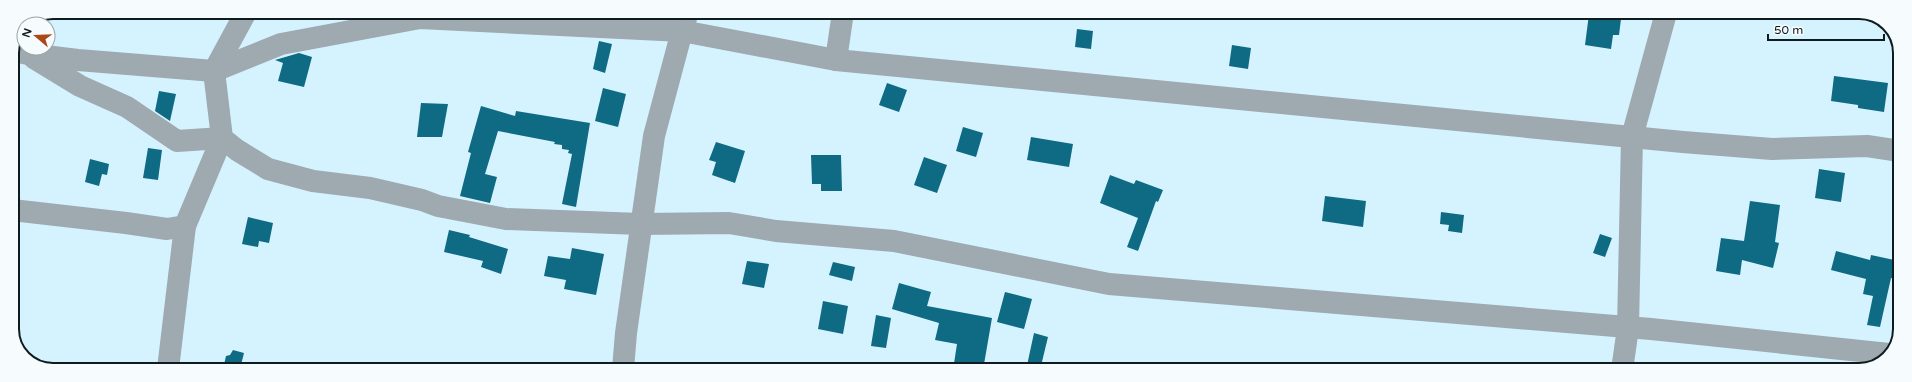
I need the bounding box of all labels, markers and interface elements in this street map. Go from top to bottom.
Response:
north arrow [16,16,56,56]
scale bar [1768,16,1884,42]
text: 50 m [1774,23,1803,37]
text: N [19,27,35,39]

